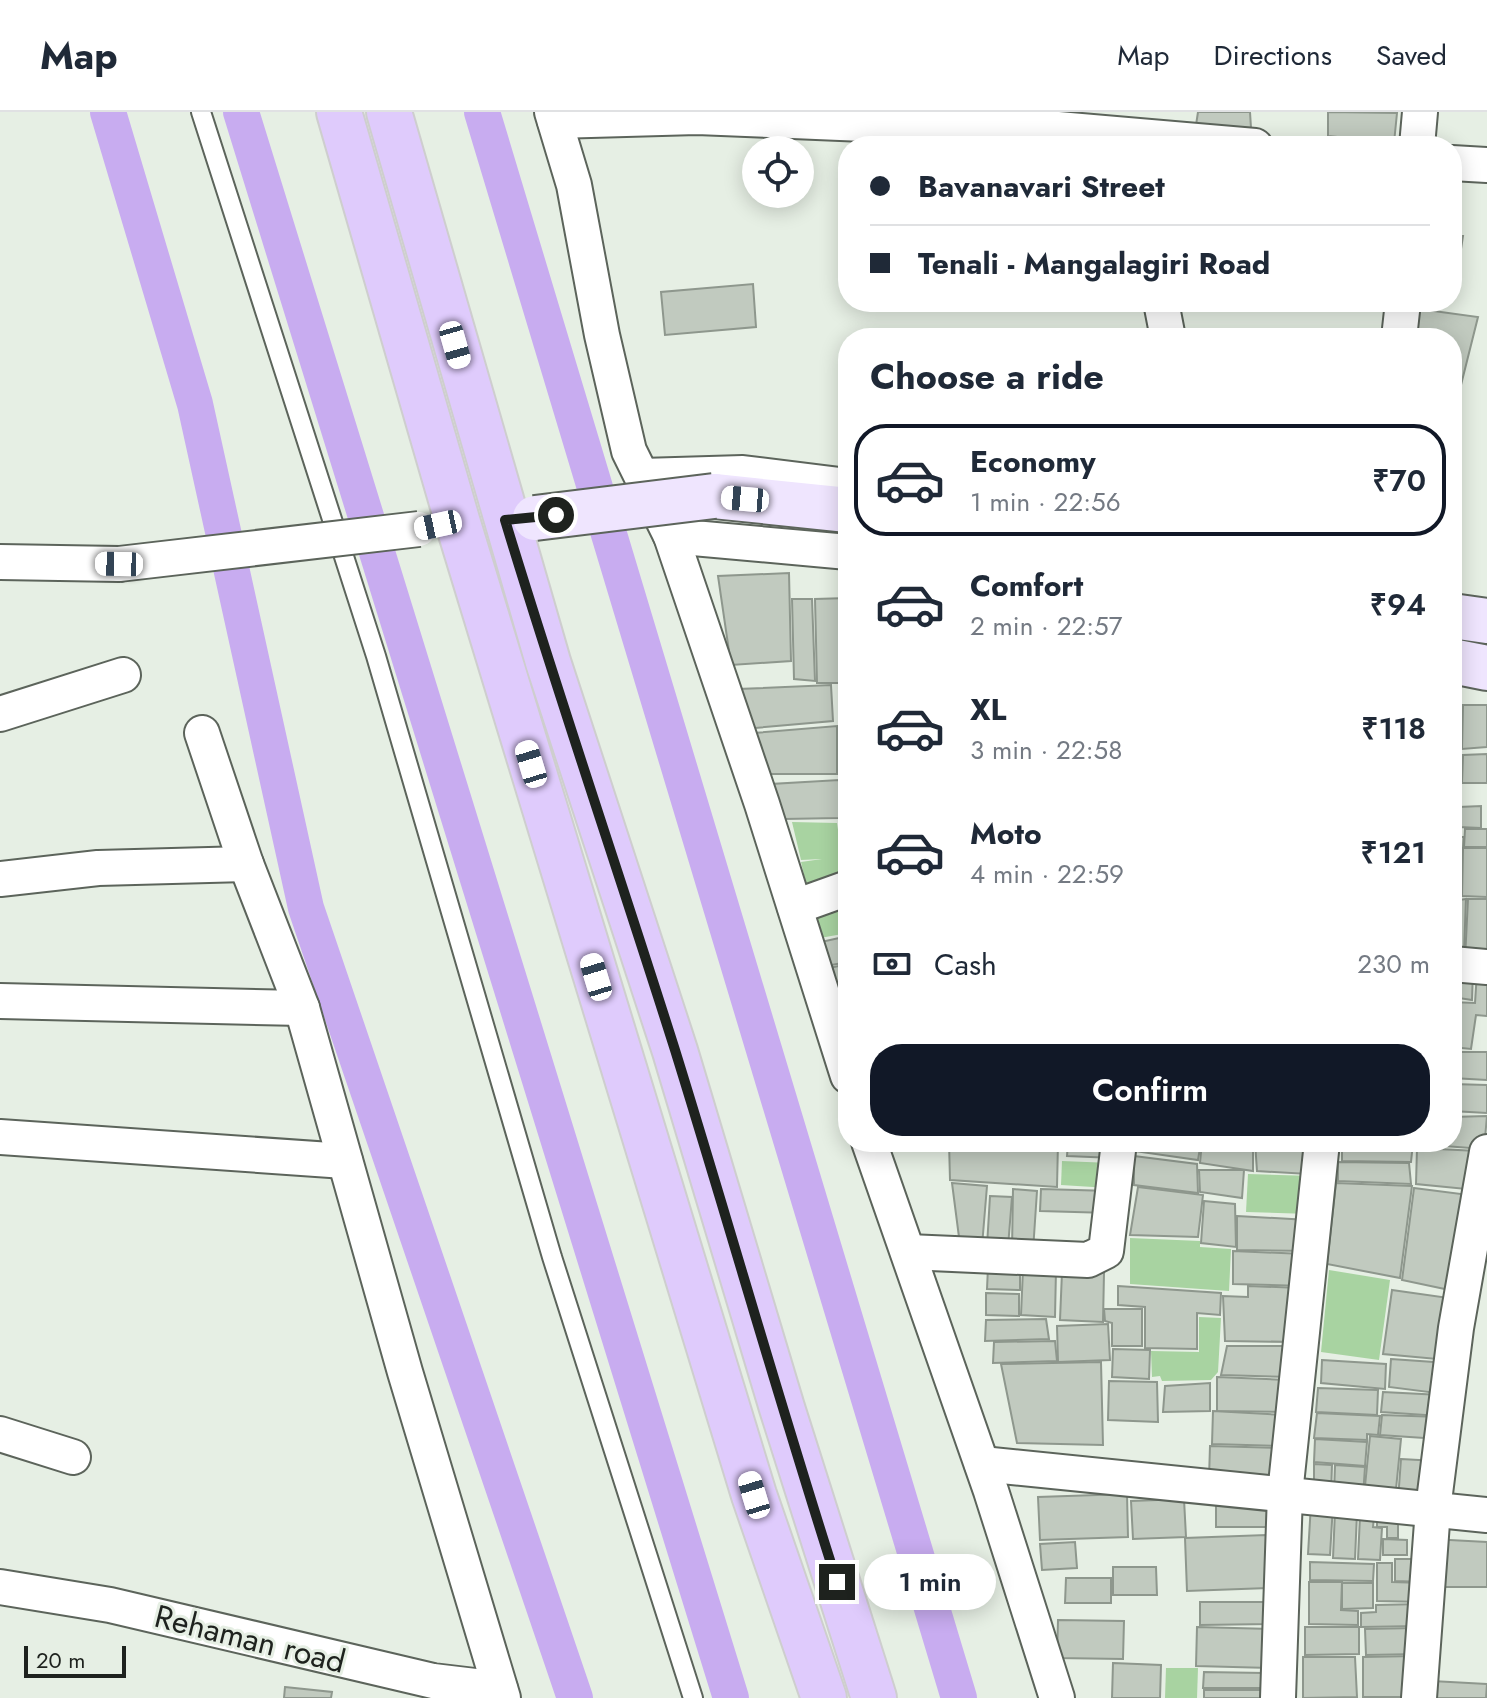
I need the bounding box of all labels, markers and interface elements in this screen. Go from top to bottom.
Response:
text: Map [40,28,118,83]
text: Map [1117,35,1169,76]
text: Directions [1213,35,1332,76]
text: Saved [1376,35,1447,76]
map controls [742,136,814,208]
button: locate [742,136,814,208]
text: Bavanavari Street [918,165,1165,208]
text: Tenali - Mangalagiri Road [918,242,1270,285]
car [437,319,473,371]
text: Choose a ride [870,350,1104,402]
text: Economy [970,440,1096,483]
icon: car [874,444,946,516]
text: ₹70 [1372,459,1426,502]
text: 1 min · 22:56 [970,483,1121,521]
car [720,485,770,513]
route start [538,497,574,533]
car [412,508,464,542]
car [95,552,143,576]
text: Comfort [970,564,1083,607]
icon: car [874,568,946,640]
text: ₹94 [1370,583,1426,626]
text: 2 min · 22:57 [970,607,1122,645]
text: XL [970,688,1006,731]
icon: car [874,692,946,764]
text: ₹118 [1361,707,1426,750]
text: 3 min · 22:58 [970,731,1122,769]
car [513,738,549,790]
text: Moto [970,812,1042,855]
icon: car [874,816,946,888]
text: ₹121 [1361,831,1426,874]
text: 4 min · 22:59 [970,855,1124,893]
icon: cash [870,942,914,986]
text: Cash [934,943,997,986]
text: 230 m [1357,945,1430,983]
car [578,951,614,1003]
button: Confirm [870,1044,1430,1136]
car [736,1469,772,1521]
callout: 1 min [865,1554,997,1610]
text: 1 min [898,1563,962,1601]
route end [819,1564,855,1600]
street label: Rehaman road [150,1593,350,1685]
scale bar [24,1642,126,1678]
text: 20 m [36,1644,85,1676]

